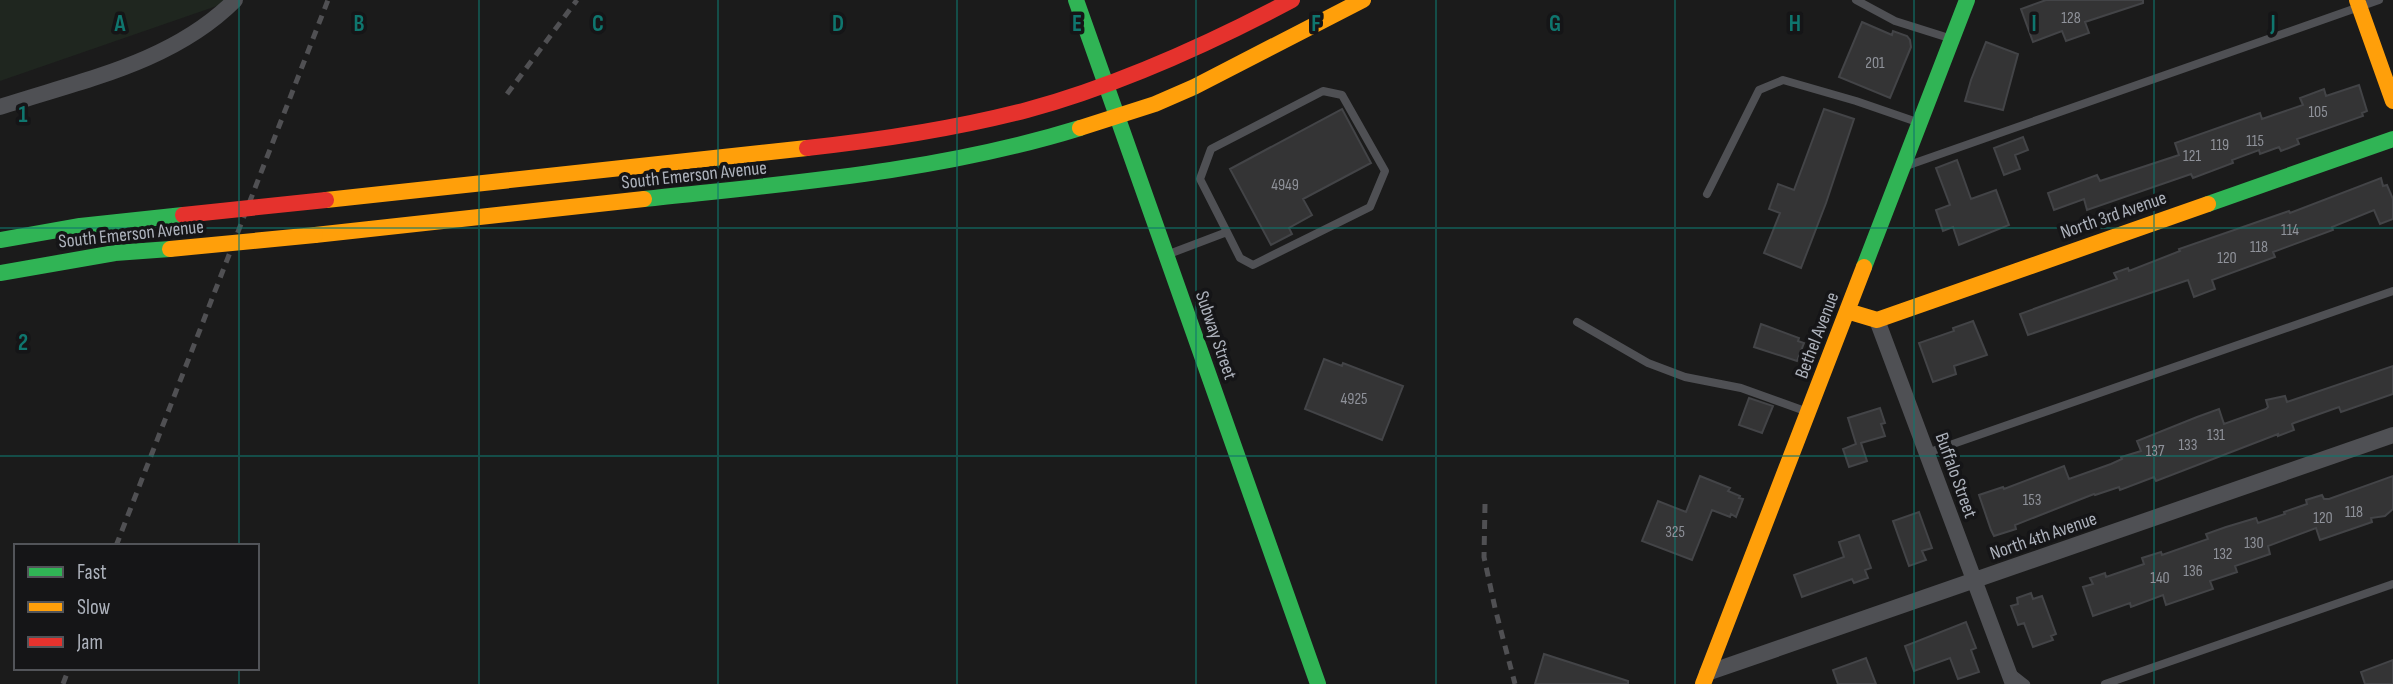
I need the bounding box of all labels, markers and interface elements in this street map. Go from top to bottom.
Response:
house number: 128 [2061,9,2081,28]
text: A [114,10,127,38]
text: B [354,10,365,38]
text: C [592,10,604,38]
text: D [832,10,844,38]
text: E [1072,10,1082,38]
text: F [1311,10,1321,38]
text: G [1549,10,1561,38]
text: H [1789,10,1801,38]
text: I [2031,10,2037,38]
text: J [2269,10,2276,38]
house number: 201 [1865,54,1885,73]
text: 1 [18,101,28,129]
house number: 105 [2308,103,2328,122]
house number: 115 [2246,132,2264,151]
house number: 119 [2211,136,2229,155]
house number: 121 [2183,147,2201,166]
street label: South Emerson Avenue [620,156,768,195]
house number: 4949 [1271,176,1299,195]
street label: North 3rd Avenue [2057,187,2170,244]
street label: South Emerson Avenue [57,215,205,254]
house number: 114 [2281,221,2299,240]
house number: 118 [2250,238,2268,257]
house number: 120 [2217,249,2237,268]
street label: Subway Street [1190,288,1241,383]
street label: Bethel Avenue [1790,289,1844,382]
text: 2 [18,329,28,357]
house number: 4925 [1341,390,1367,409]
house number: 131 [2207,426,2225,445]
street label: Buffalo Street [1930,430,1982,521]
house number: 133 [2178,436,2198,455]
house number: 137 [2146,442,2165,461]
house number: 153 [2023,491,2041,510]
house number: 118 [2345,503,2363,522]
street label: North 4th Avenue [1987,507,2100,565]
house number: 120 [2313,509,2333,528]
house number: 325 [1665,523,1685,542]
house number: 130 [2244,534,2264,553]
legend [14,544,259,670]
house number: 132 [2214,545,2232,564]
text: Fast [77,560,107,585]
house number: 136 [2183,562,2203,581]
house number: 140 [2150,569,2170,588]
text: Slow [77,595,111,620]
text: Jam [76,630,103,655]

